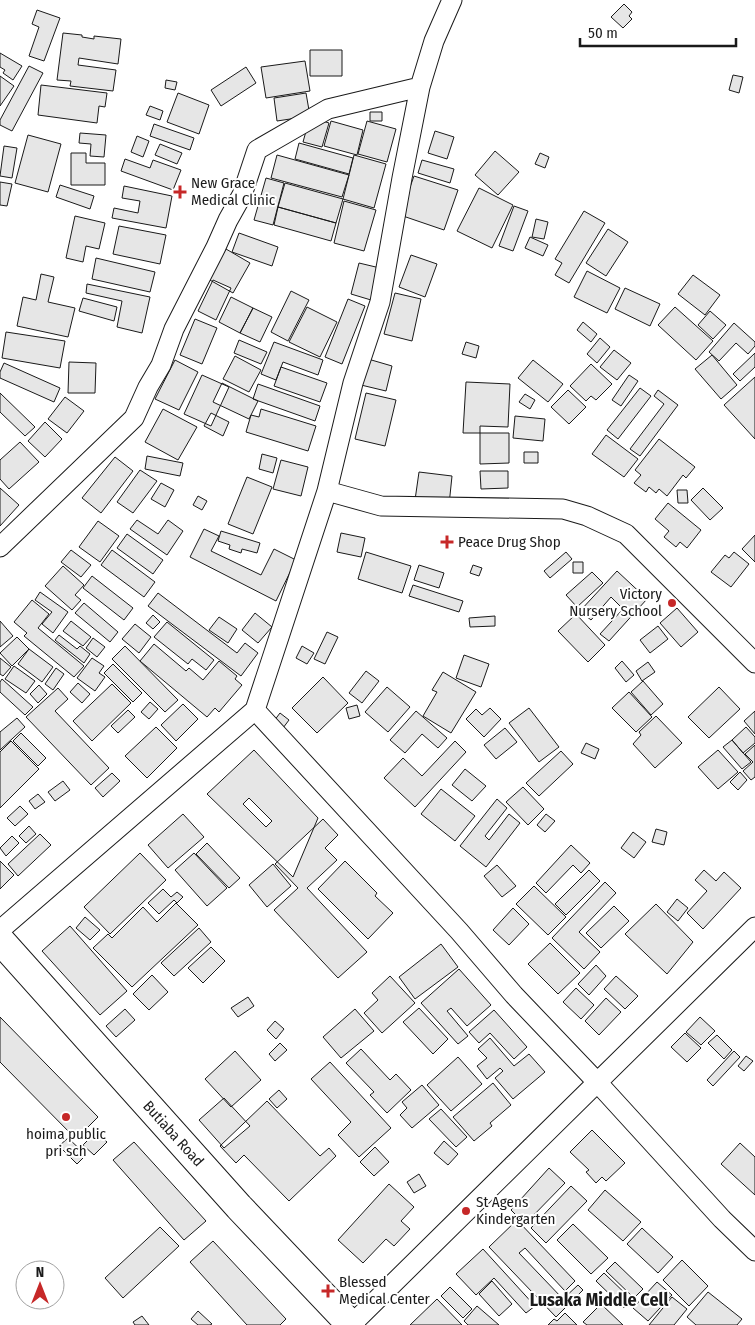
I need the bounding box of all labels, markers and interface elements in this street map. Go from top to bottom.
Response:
scale bar [580,15,736,47]
text: 50 m [588,24,618,42]
place label: New Grace Medical Clinic [191,174,276,209]
marker: New Grace Medical Clinic [173,185,187,199]
place label: Peace Drug Shop [458,533,561,551]
marker: Peace Drug Shop [440,535,454,549]
place label: Victory Nursery School [569,585,662,620]
marker: Victory Nursery School [666,597,678,609]
street label: Butiaba Road [139,1097,207,1170]
marker: hoima public pri sch [60,1111,72,1123]
place label: hoima public pri sch [26,1125,107,1160]
place label: St Agens Kindergarten [476,1193,555,1228]
marker: St Agens Kindergarten [460,1205,472,1217]
north arrow [15,1260,65,1310]
text: N [36,1264,44,1281]
place label: Blessed Medical Center [339,1273,431,1308]
marker: Blessed Medical Center [321,1284,335,1298]
district label: Lusaka Middle Cell [530,1289,668,1311]

